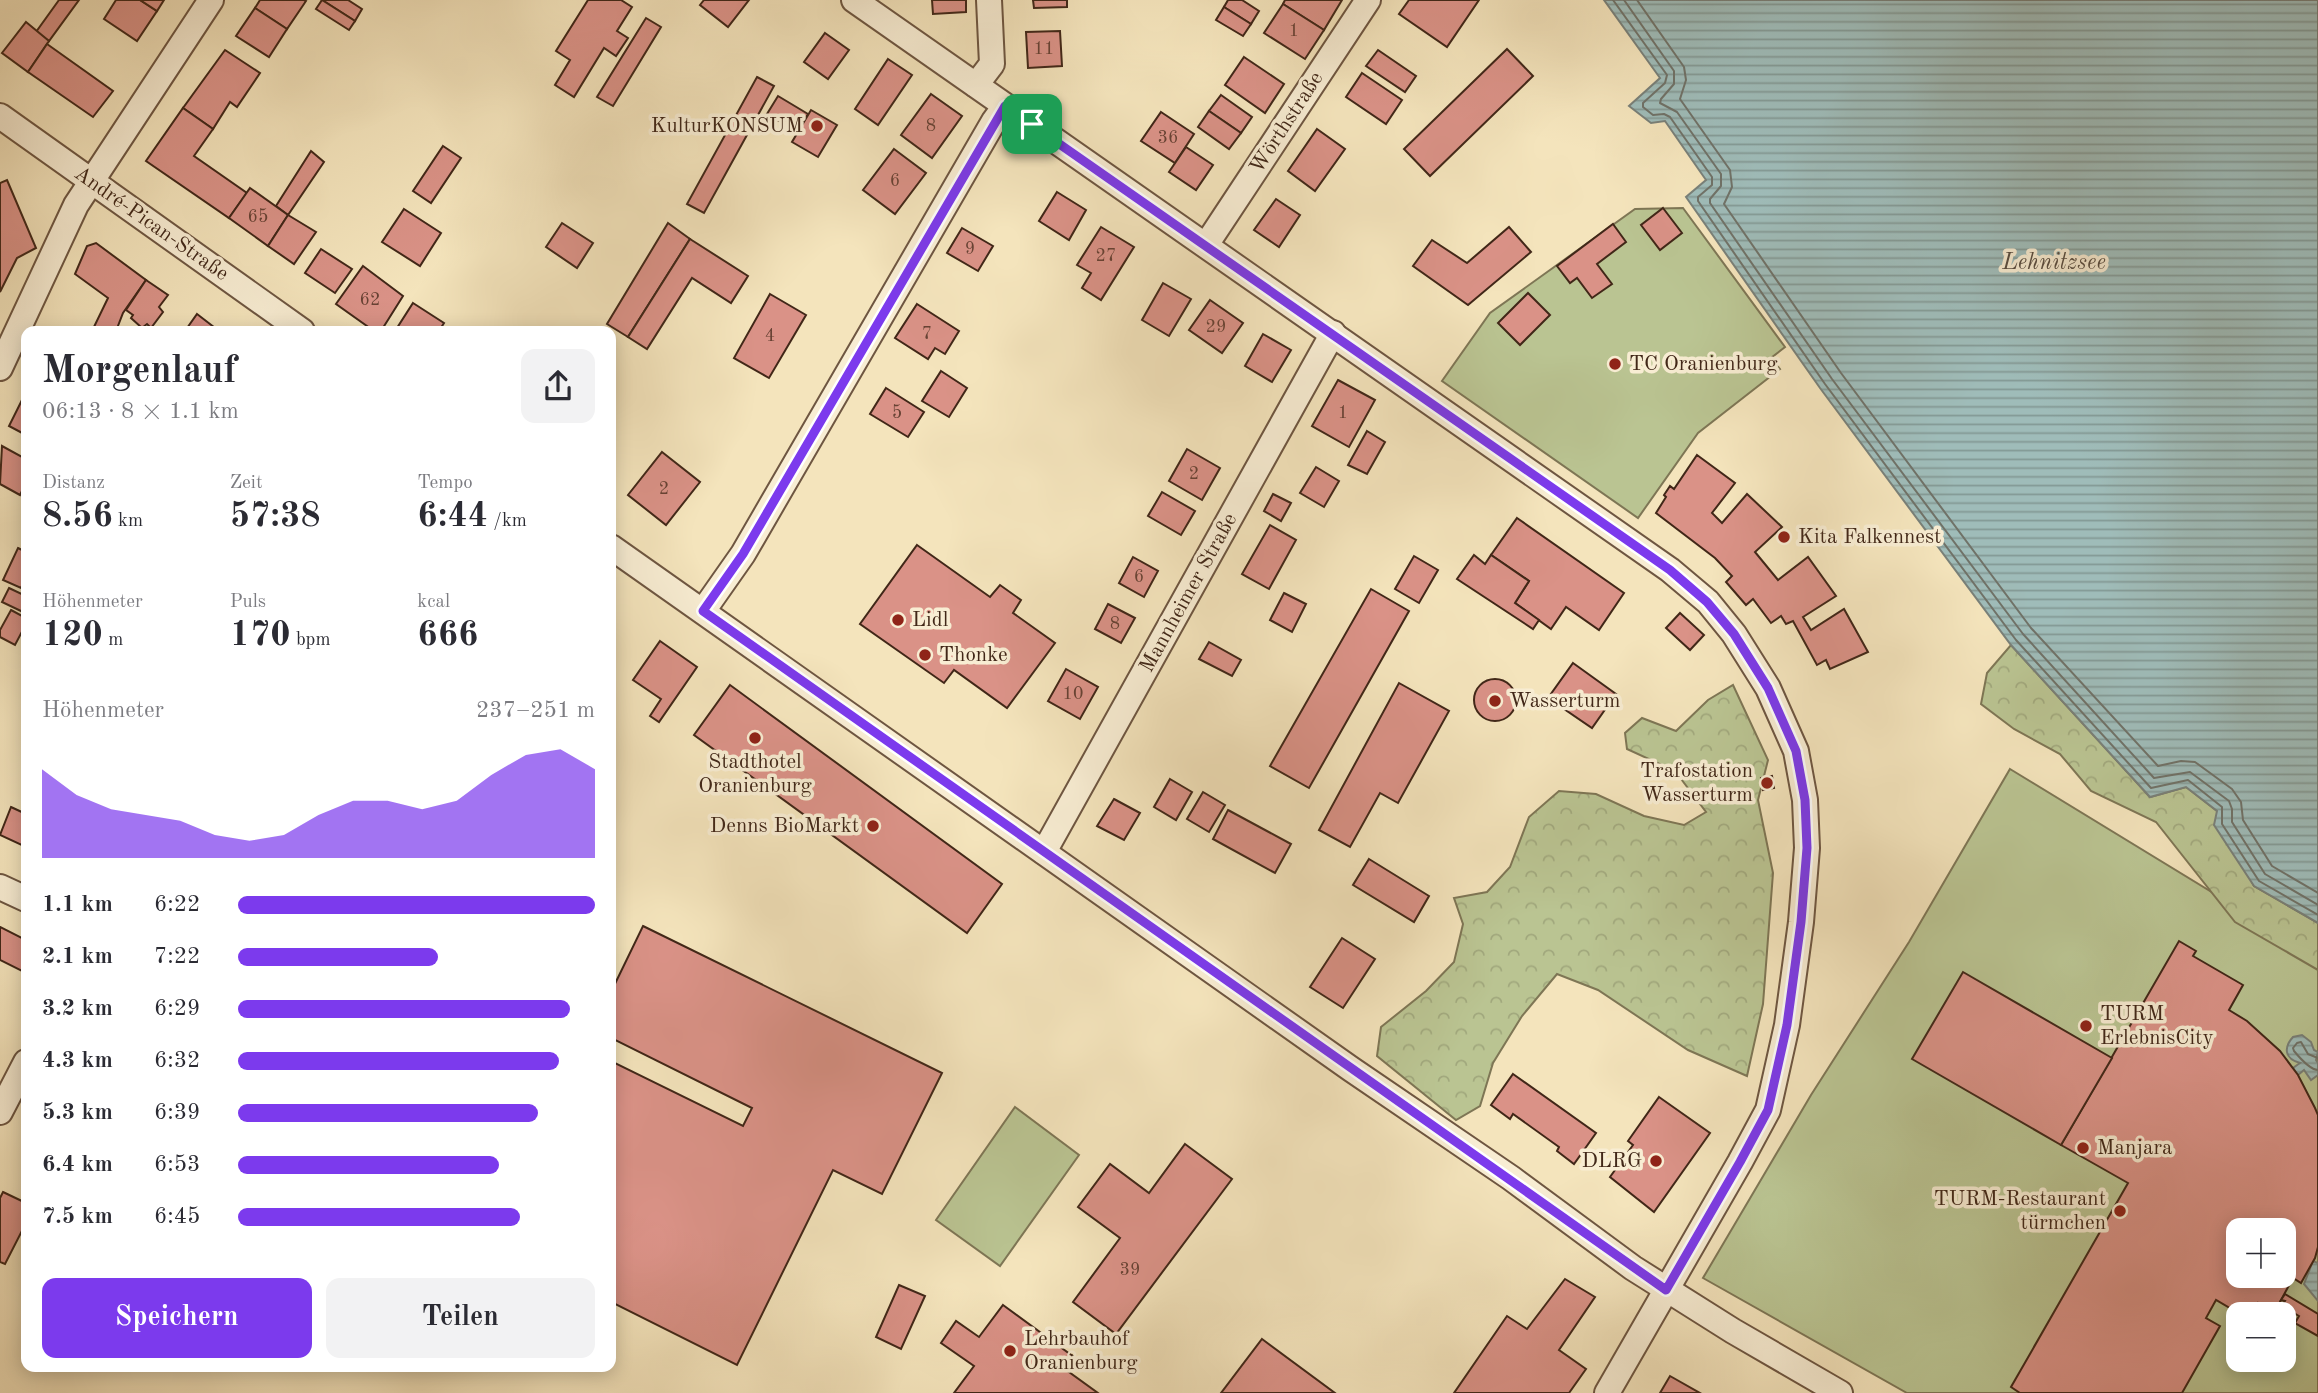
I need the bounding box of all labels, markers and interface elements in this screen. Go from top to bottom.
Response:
house number: 1 [1289,22,1299,40]
house number: 11 [1034,40,1054,58]
street label: Wörthstraße [1246,68,1328,178]
pin [1002,94,1062,154]
icon: arrive [1013,105,1051,143]
place label: KulturKONSUM [651,116,803,137]
house number: 8 [926,117,936,135]
marker: KulturKONSUM [809,118,825,134]
house number: 36 [1158,129,1178,147]
street label: André-Pican-Straße [70,163,232,285]
house number: 6 [890,172,900,190]
house number: 65 [248,208,268,226]
house number: 9 [965,240,975,258]
house number: 27 [1096,247,1116,265]
water label: Lehnitzsee [2001,251,2106,274]
house number: 62 [360,291,380,309]
house number: 29 [1206,318,1226,336]
house number: 7 [922,325,932,343]
house number: 4 [765,327,775,345]
button: share [521,349,595,423]
text: Morgenlauf [42,353,237,391]
place label: TC Oranienburg [1629,354,1778,375]
marker: TC Oranienburg [1607,356,1623,372]
text: 06:13 · 8 × 1.1 km [42,400,239,423]
house number: 5 [892,404,902,422]
house number: 1 [1338,404,1348,422]
house number: 2 [1189,465,1199,483]
text: Distanz [42,474,105,493]
text: Zeit [230,474,263,493]
text: Tempo [417,474,473,493]
house number: 2 [659,480,669,498]
text: 8.56 [42,499,113,534]
text: 57:38 [230,499,321,534]
text: 6:44 [417,499,488,534]
street label: Mannheimer Straße [1137,510,1241,676]
text: km [113,512,143,531]
text: /km [488,512,527,531]
place label: Kita Falkennest [1798,527,1941,548]
marker: Kita Falkennest [1776,529,1792,545]
house number: 6 [1134,568,1144,586]
text: Höhenmeter [42,593,143,612]
text: Puls [230,593,266,612]
text: kcal [417,593,450,612]
place label: Lidl [912,610,949,631]
marker: Lidl [890,612,906,628]
house number: 8 [1110,615,1120,633]
text: 120 [42,618,103,653]
text: 170 [230,618,291,653]
text: 666 [417,618,478,653]
text: m [103,631,123,650]
text: bpm [291,631,331,650]
place label: Thonke [939,645,1008,666]
marker: Thonke [917,647,933,663]
house number: 10 [1063,685,1083,703]
place label: Wasserturm [1509,691,1620,712]
marker: Wasserturm [1487,693,1503,709]
text: Höhenmeter [42,699,164,722]
text: 237–251 m [476,699,595,722]
marker: Stadthotel Oranienburg [747,730,763,746]
place label: Stadthotel Oranienburg [698,752,812,797]
place label: Trafostation Wasserturm [1640,761,1753,806]
marker: Trafostation Wasserturm [1759,775,1775,791]
place label: Denns BioMarkt [710,816,859,837]
marker: Denns BioMarkt [865,818,881,834]
text: 1.1 km [42,893,113,916]
text: 6:22 [154,893,200,916]
text: 2.1 km [42,945,113,968]
text: 7:22 [154,945,200,968]
text: 3.2 km [42,997,113,1020]
text: 6:29 [154,997,200,1020]
place label: TURM ErlebnisCity [2100,1004,2214,1049]
marker: TURM ErlebnisCity [2078,1018,2094,1034]
text: 4.3 km [42,1049,113,1072]
text: 6:32 [154,1049,200,1072]
text: 5.3 km [42,1101,113,1124]
text: 6:39 [154,1101,200,1124]
place label: Manjara [2097,1138,2172,1159]
marker: Manjara [2075,1140,2091,1156]
place label: DLRG [1581,1151,1642,1172]
text: 6.4 km [42,1153,113,1176]
text: 6:53 [154,1153,200,1176]
marker: DLRG [1648,1153,1664,1169]
place label: TURM-Restaurant türmchen [1934,1189,2106,1234]
marker: TURM-Restaurant türmchen [2112,1203,2128,1219]
text: 7.5 km [42,1205,113,1228]
text: 6:45 [154,1205,200,1228]
map controls [2226,1218,2296,1372]
button: + [2226,1218,2296,1288]
house number: 39 [1120,1261,1140,1279]
button: Speichern [42,1278,312,1358]
button: Teilen [326,1278,595,1358]
button: − [2226,1302,2296,1372]
place label: Lehrbauhof Oranienburg [1024,1329,1138,1374]
marker: Lehrbauhof Oranienburg [1002,1343,1018,1359]

